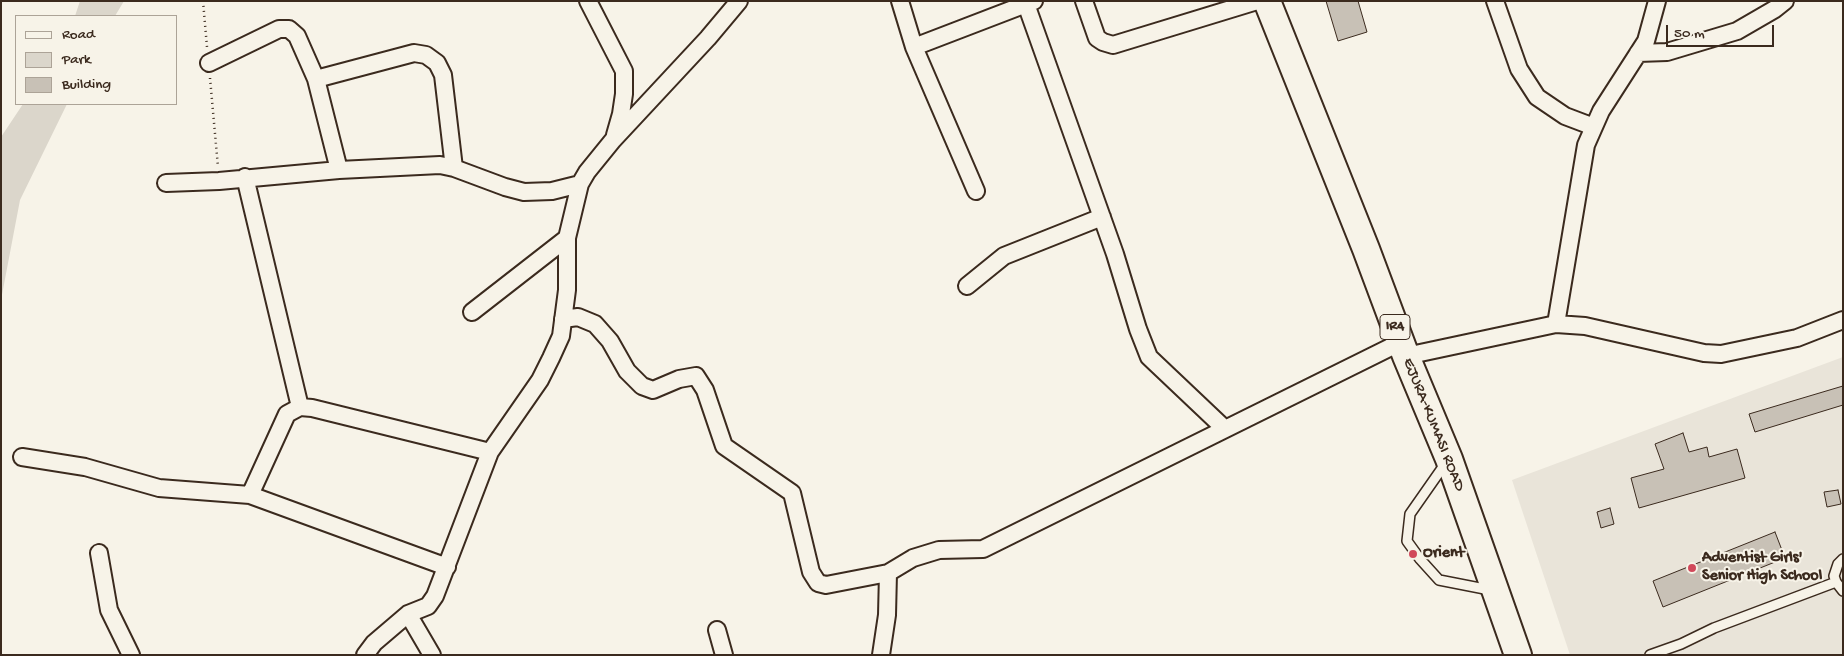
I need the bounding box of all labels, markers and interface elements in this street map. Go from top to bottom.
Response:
legend [15,15,178,105]
scale bar [1669,15,1776,47]
text: 50 m [1674,25,1705,43]
text: Road [62,26,95,44]
text: Park [62,51,91,69]
text: Building [62,76,111,94]
road number: IR4 [1380,314,1410,340]
street label: EJURA-KUMASI ROAD [1397,356,1469,494]
place label: Orient [1423,544,1464,564]
marker: Orient [1407,548,1419,560]
place label: Adventist Girls' Senior High School [1702,549,1822,587]
marker: Adventist Girls' Senior High School [1686,562,1698,574]

